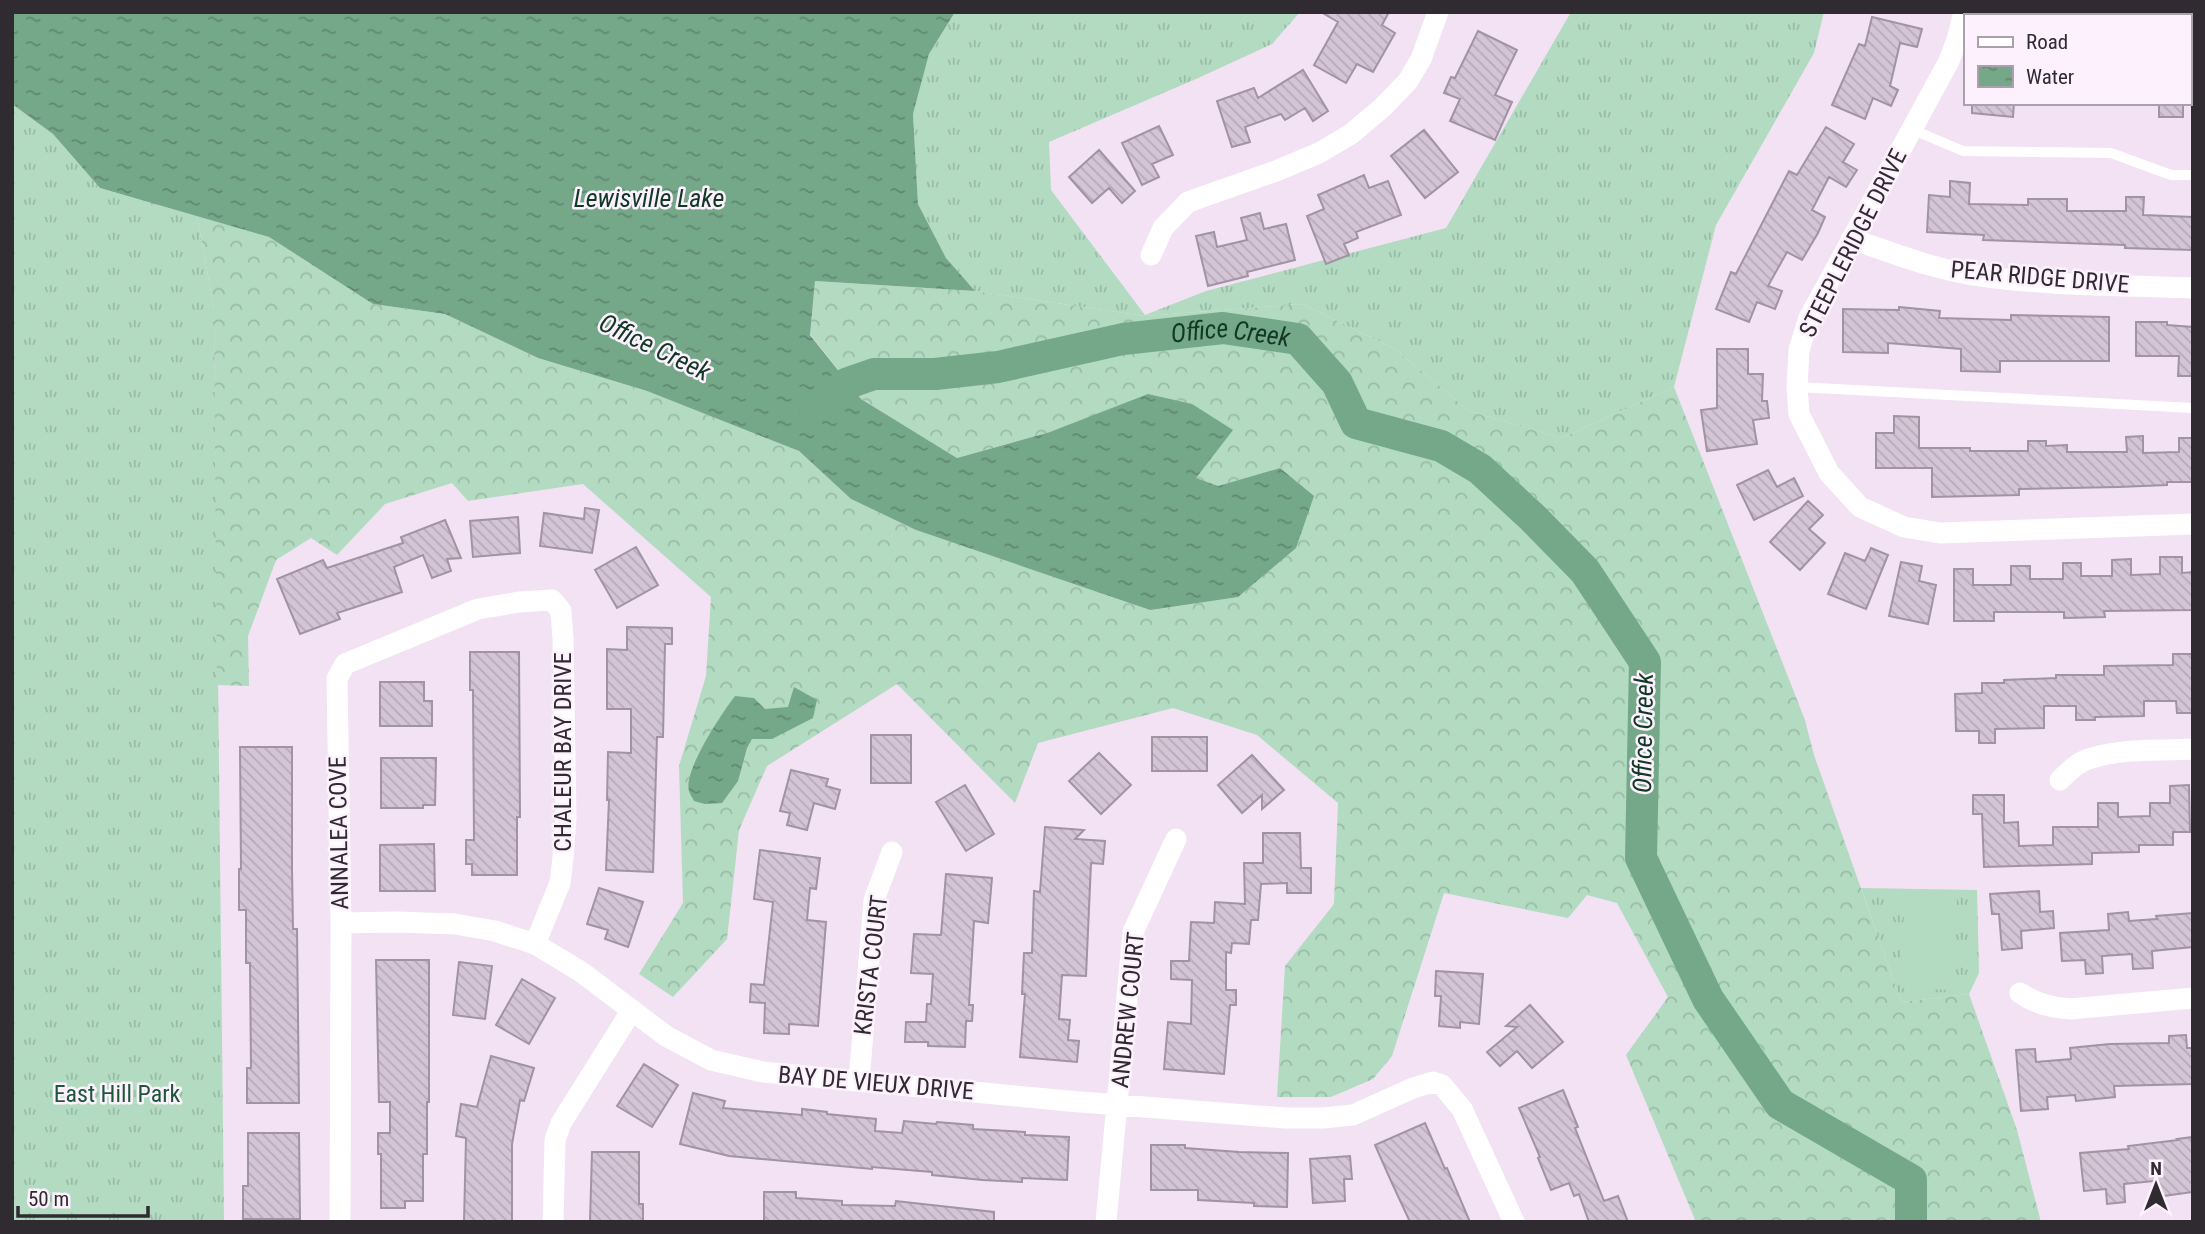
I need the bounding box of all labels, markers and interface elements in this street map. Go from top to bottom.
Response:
legend [1964,14,2191,105]
text: Road [2026,30,2068,54]
text: Water [2026,65,2074,89]
street label: STEEPLERIDGE DRIVE [1793,144,1913,342]
water label: Lewisville Lake [574,183,724,213]
street label: PEAR RIDGE DRIVE [1950,255,2131,299]
water label: Office Creek [594,307,716,387]
water label: Office Creek [1169,313,1293,353]
street label: CHALEUR BAY DRIVE [549,652,577,852]
water label: Office Creek [1627,672,1659,793]
street label: ANNALEA COVE [324,756,354,910]
street label: KRISTA COURT [849,893,893,1037]
street label: ANDREW COURT [1106,931,1150,1089]
street label: BAY DE VIEUX DRIVE [777,1060,975,1106]
park label: East Hill Park [54,1080,181,1108]
north arrow [2121,1150,2191,1220]
text: N [2150,1157,2162,1180]
scale bar [18,1174,147,1218]
text: 50 m [28,1187,69,1211]

